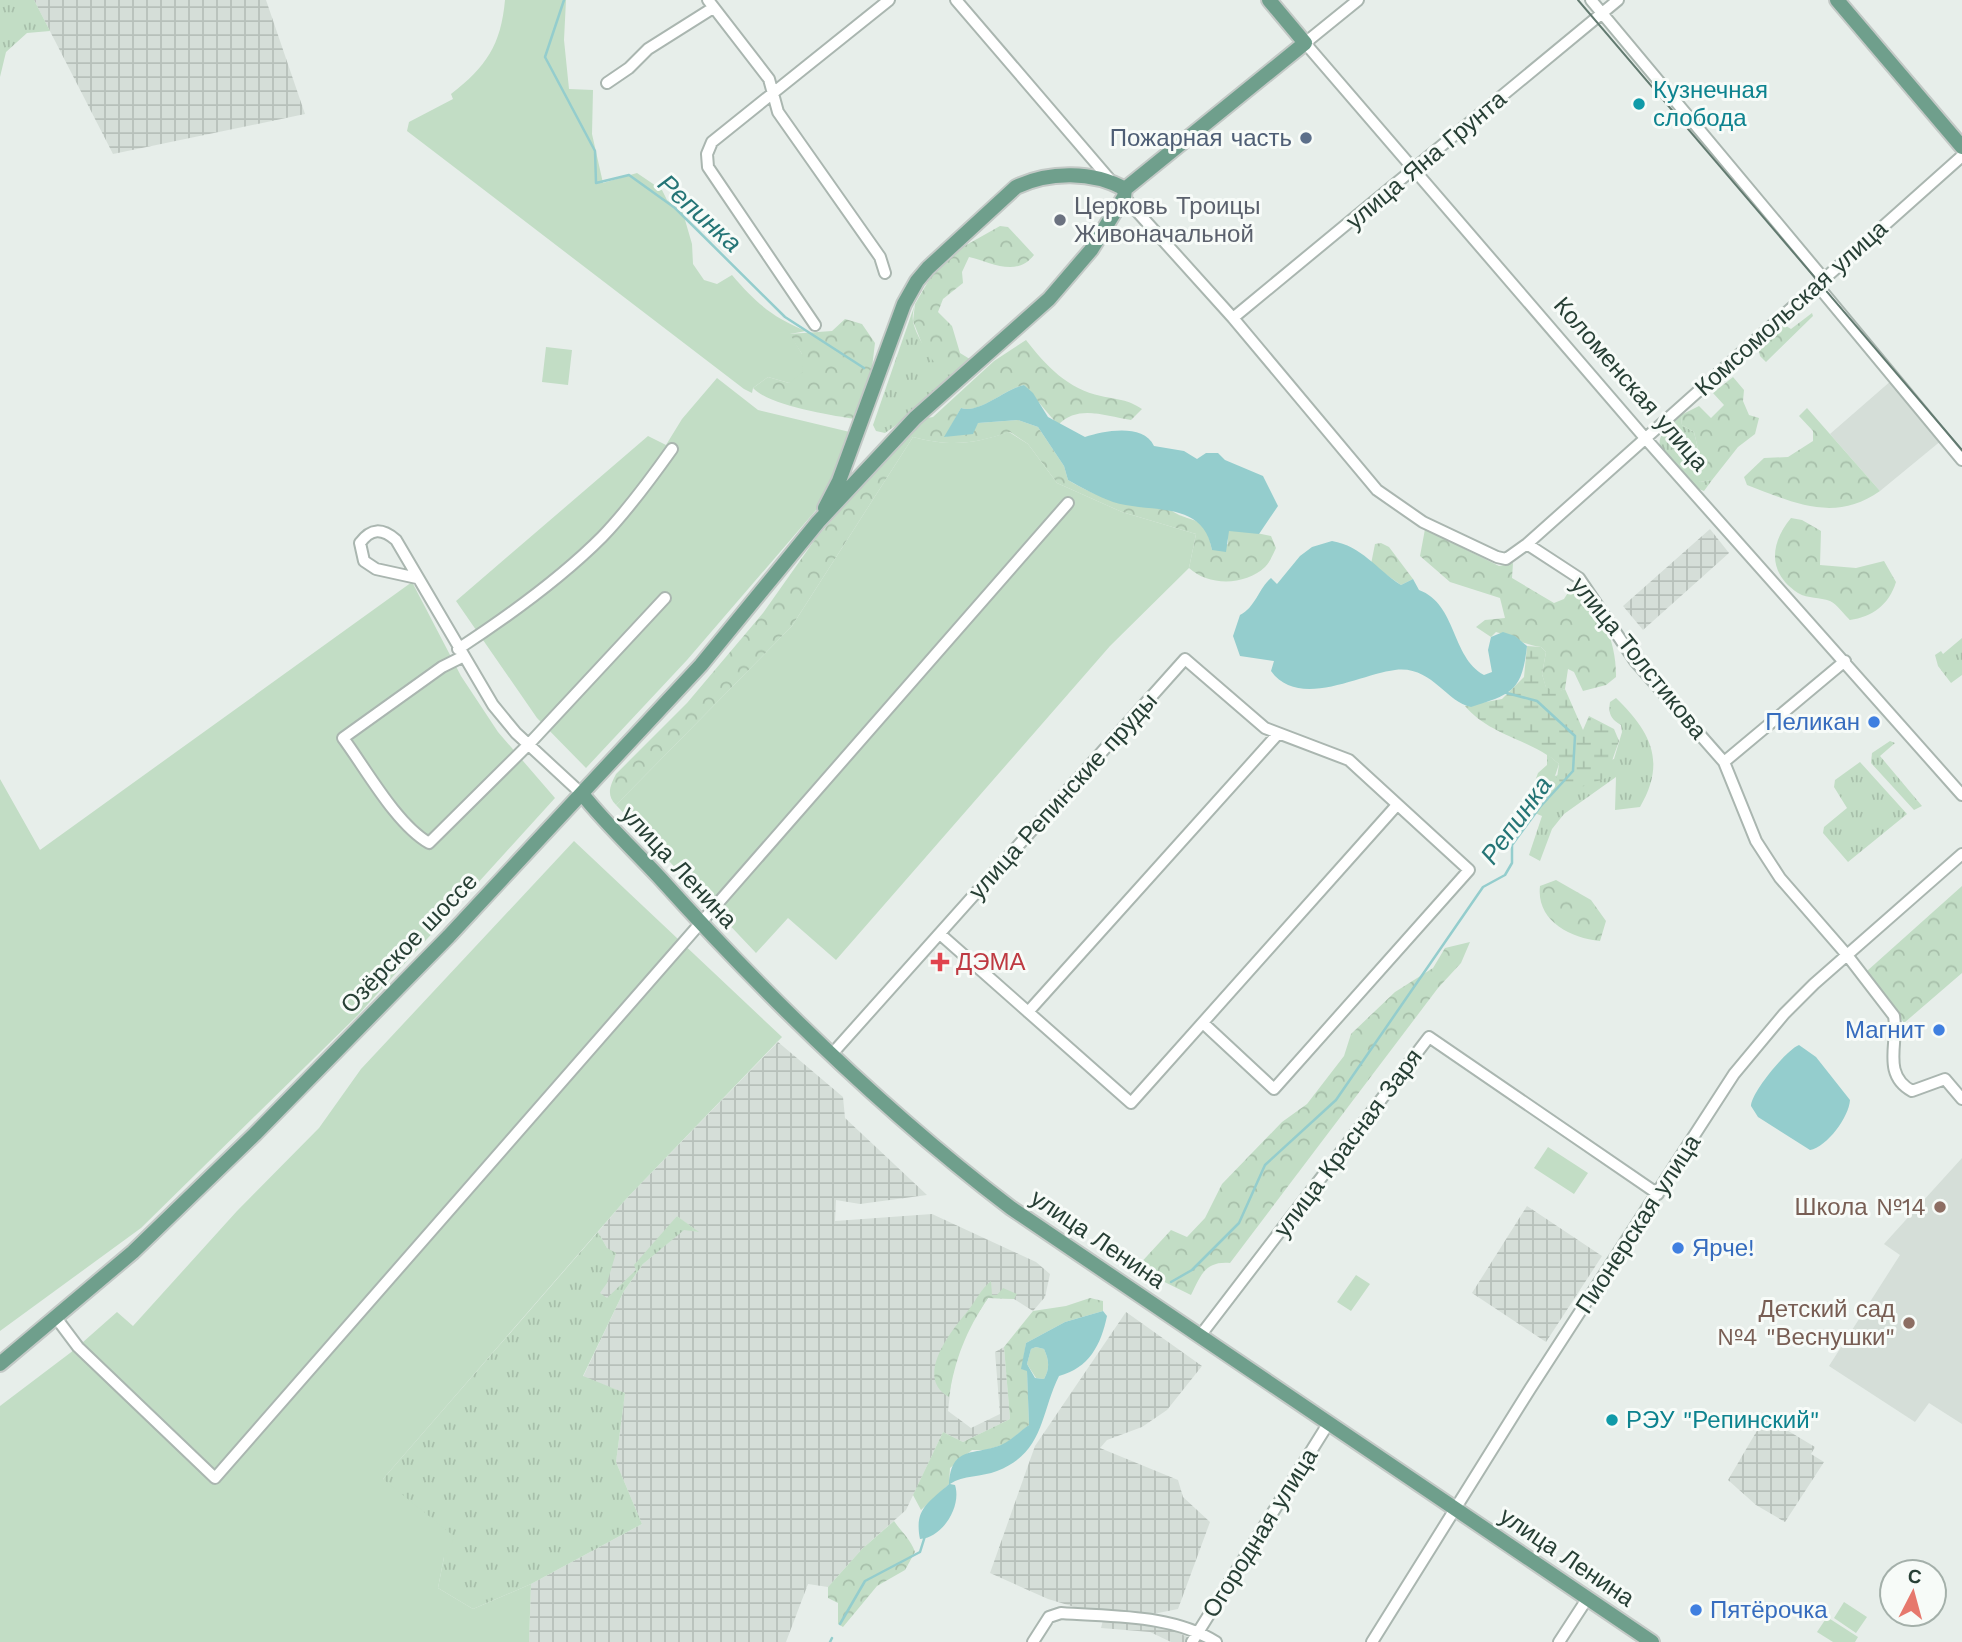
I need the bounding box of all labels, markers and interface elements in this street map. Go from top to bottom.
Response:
place label: Кузнечная слобода [1653,76,1768,132]
street label: улица Яна Грунта [1340,84,1512,235]
marker: Кузнечная слобода [1631,96,1647,112]
place label: Пожарная часть [1110,124,1292,152]
marker: Пожарная часть [1298,130,1314,146]
water label: Репинка [652,168,748,258]
place label: Церковь Троицы Живоначальной [1074,192,1260,248]
marker: Церковь Троицы Живоначальной [1052,212,1068,228]
street label: Комсомольская улица [1689,214,1893,402]
street label: Коломенская улица [1548,291,1715,477]
street label: улица Толстикова [1565,571,1713,745]
street label: улица Репинские пруды [963,687,1163,905]
place label: Пеликан [1765,708,1860,736]
marker: Пеликан [1866,714,1882,730]
water label: Репинка [1474,770,1558,870]
street label: улица Ленина [615,800,743,934]
street label: Озёрское шоссе [335,867,483,1019]
place label: ДЭМА [956,948,1026,976]
marker: ДЭМА [930,952,950,972]
place label: Магнит [1845,1016,1925,1044]
marker: Магнит [1931,1022,1947,1038]
street label: улица Красная Заря [1268,1043,1428,1243]
street label: Пионерская улица [1570,1129,1707,1319]
street label: улица Ленина [1025,1184,1171,1295]
place label: Школа №14 [1795,1193,1926,1221]
marker: Школа №14 [1932,1199,1948,1215]
place label: Ярче! [1692,1234,1755,1262]
marker: Ярче! [1670,1240,1686,1256]
place label: Детский сад №4 "Веснушки" [1717,1295,1895,1351]
marker: Детский сад №4 "Веснушки" [1901,1315,1917,1331]
place label: РЭУ "Репинский" [1626,1406,1819,1434]
marker: РЭУ "Репинский" [1604,1412,1620,1428]
street label: Огородная улица [1197,1443,1324,1623]
street label: улица Ленина [1494,1502,1640,1613]
north arrow [1878,1558,1948,1628]
text: С [1907,1564,1923,1589]
place label: Пятёрочка [1710,1596,1828,1624]
marker: Пятёрочка [1688,1602,1704,1618]

